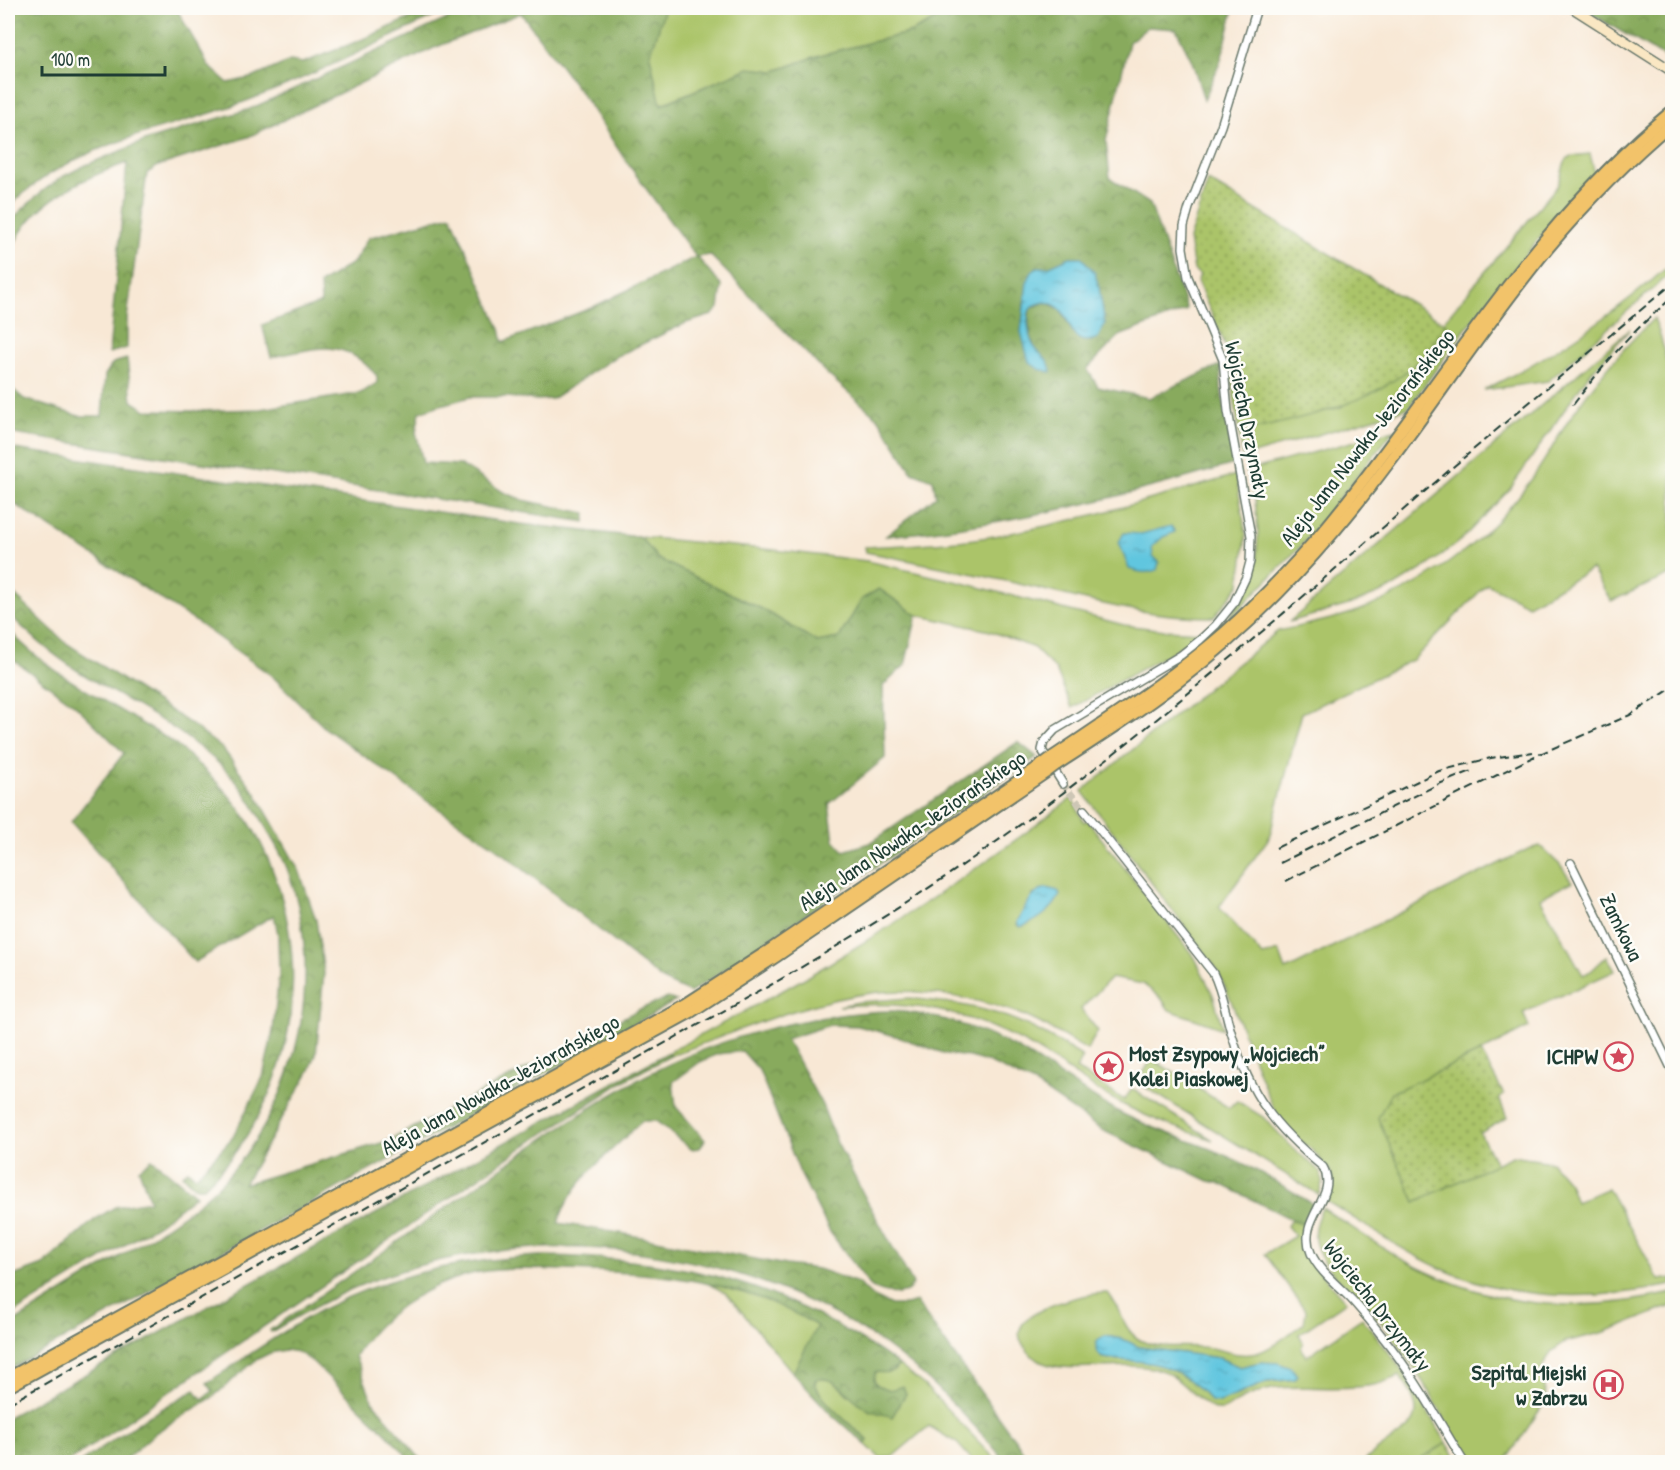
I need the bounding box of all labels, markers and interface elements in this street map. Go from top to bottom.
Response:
scale bar [42,39,165,77]
text: 100 m [51,47,90,72]
street label: Aleja Jana Nowaka-Jeziorańskiego [1273,322,1461,552]
street label: Wojciecha Drzymały [1218,339,1278,501]
street label: Aleja Jana Nowaka-Jeziorańskiego [793,743,1031,917]
street label: Zamkowa [1593,888,1651,966]
street label: Aleja Jana Nowaka-Jeziorańskiego [376,1006,624,1162]
place label: Most Zsypowy „Wojciech” Kolei Piaskowej [1129,1038,1325,1093]
place icon: ICHPW [1603,1040,1635,1072]
place label: ICHPW [1546,1041,1598,1071]
place icon: Most Zsypowy „Wojciech” Kolei Piaskowej [1092,1050,1124,1082]
street label: Wojciecha Drzymały [1317,1233,1439,1377]
place label: Szpital Miejski w Zabrzu [1472,1357,1587,1412]
hospital icon: Szpital Miejski w Zabrzu [1592,1369,1624,1401]

